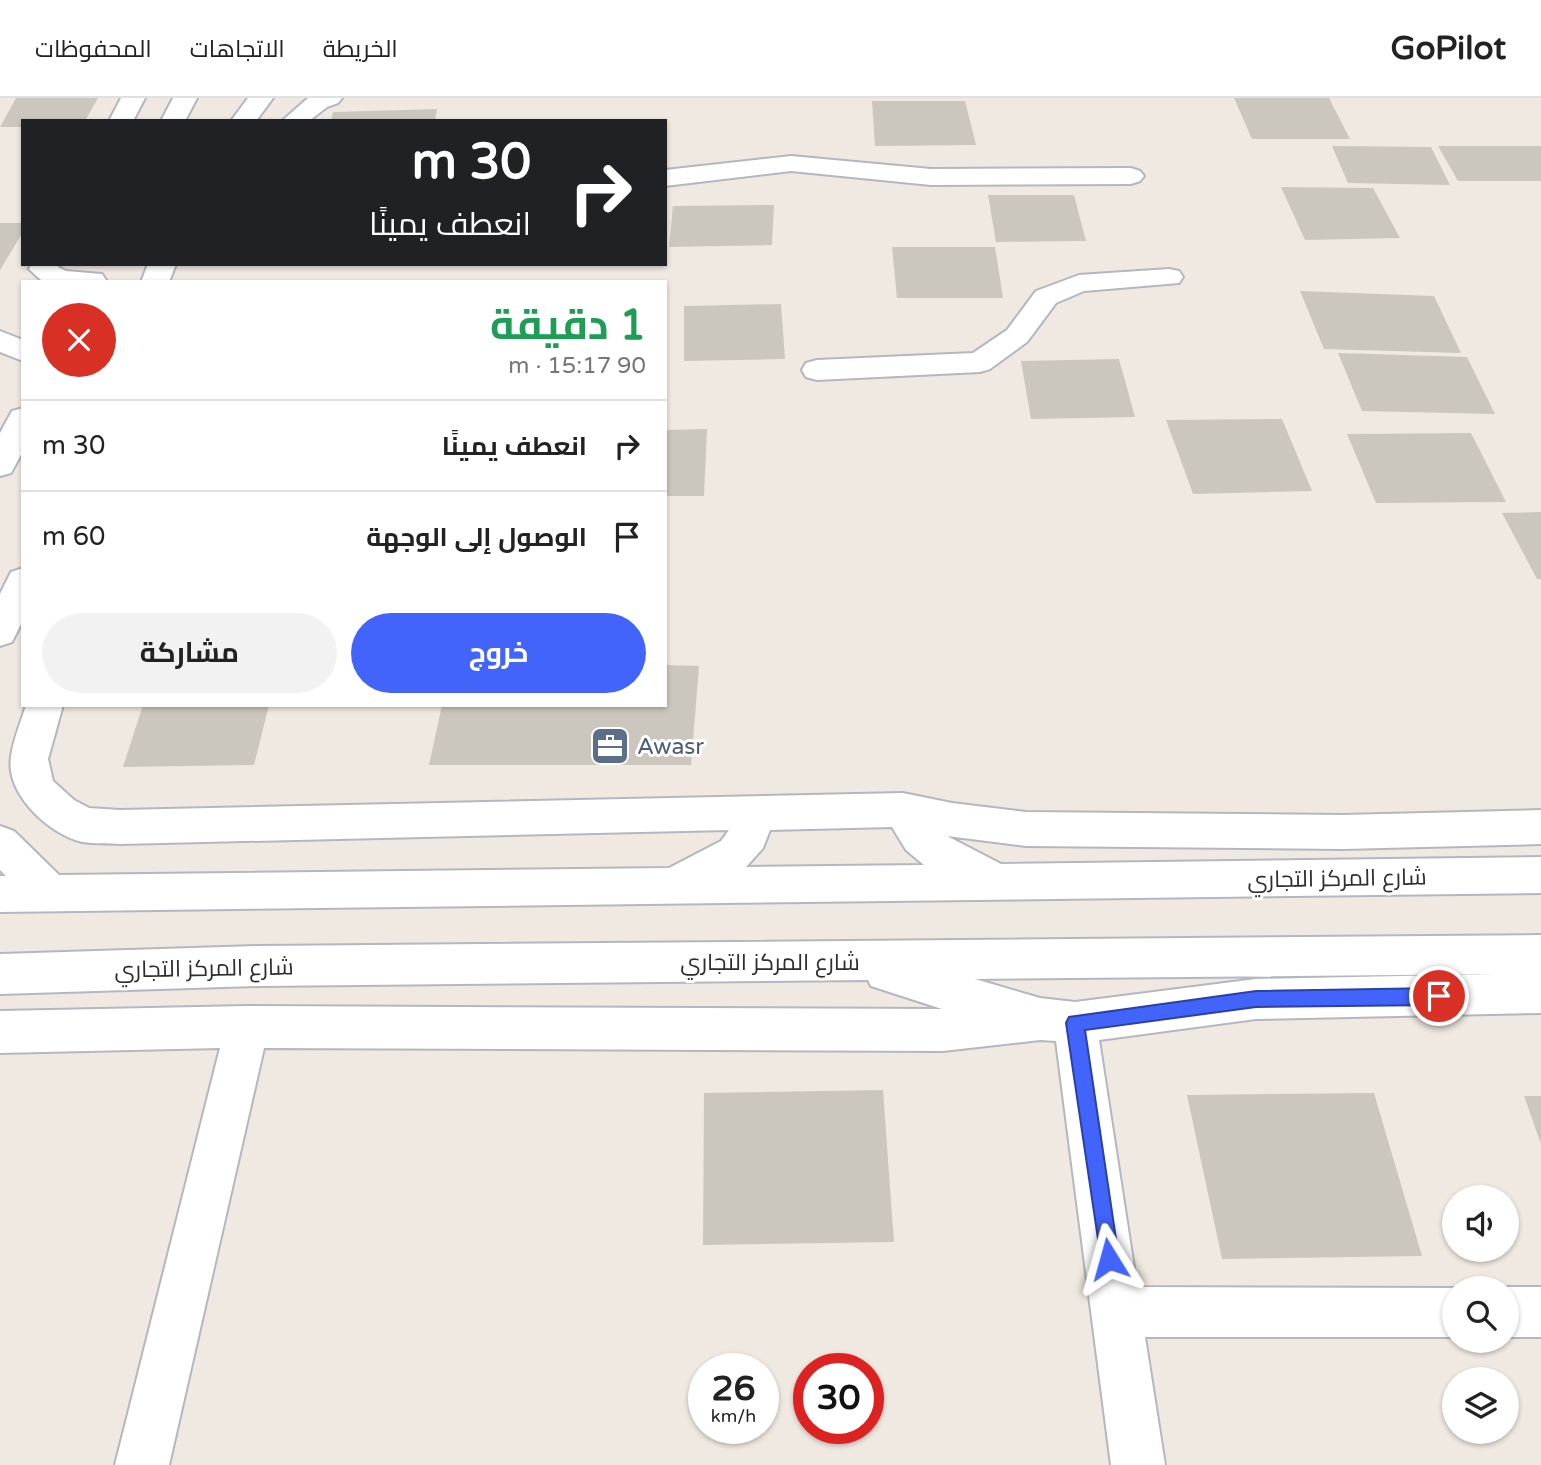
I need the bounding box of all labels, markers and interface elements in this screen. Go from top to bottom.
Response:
text: GoPilot [1391,29,1506,68]
text: المحفوظات [35,35,152,64]
text: الاتجاهات [190,35,285,64]
text: الخريطة [323,35,398,64]
text: 30 m [412,133,531,192]
icon: right [555,147,646,238]
text: انعطف يمينًا [369,206,531,244]
text: 1 دقيقة [490,300,646,351]
button: close [42,303,116,377]
text: 90 m · 15:17 [508,352,646,380]
icon: right [608,427,646,465]
text: 30 m [42,430,105,461]
text: انعطف يمينًا [442,431,587,462]
icon: arrive [608,518,646,556]
text: 60 m [42,521,105,552]
text: الوصول إلى الوجهة [366,522,587,553]
button: مشاركة [42,613,337,693]
button: خروج [351,613,646,693]
office icon: Awasr [589,725,631,767]
place label: Awasr [637,733,704,761]
street label: شارع المركز التجاري [1247,863,1427,898]
street label: شارع المركز التجاري [680,949,860,980]
street label: شارع المركز التجاري [114,953,294,988]
pin [1409,966,1469,1026]
icon: arrive [1420,977,1458,1015]
map controls [1442,1185,1519,1444]
button: sound [1442,1185,1519,1262]
position arrow [1072,1222,1146,1296]
button: search [1442,1276,1519,1353]
speed limit sign: 30 [793,1353,884,1444]
button: layers [1442,1367,1519,1444]
text: 26 [712,1368,755,1410]
text: km/h [711,1405,756,1427]

